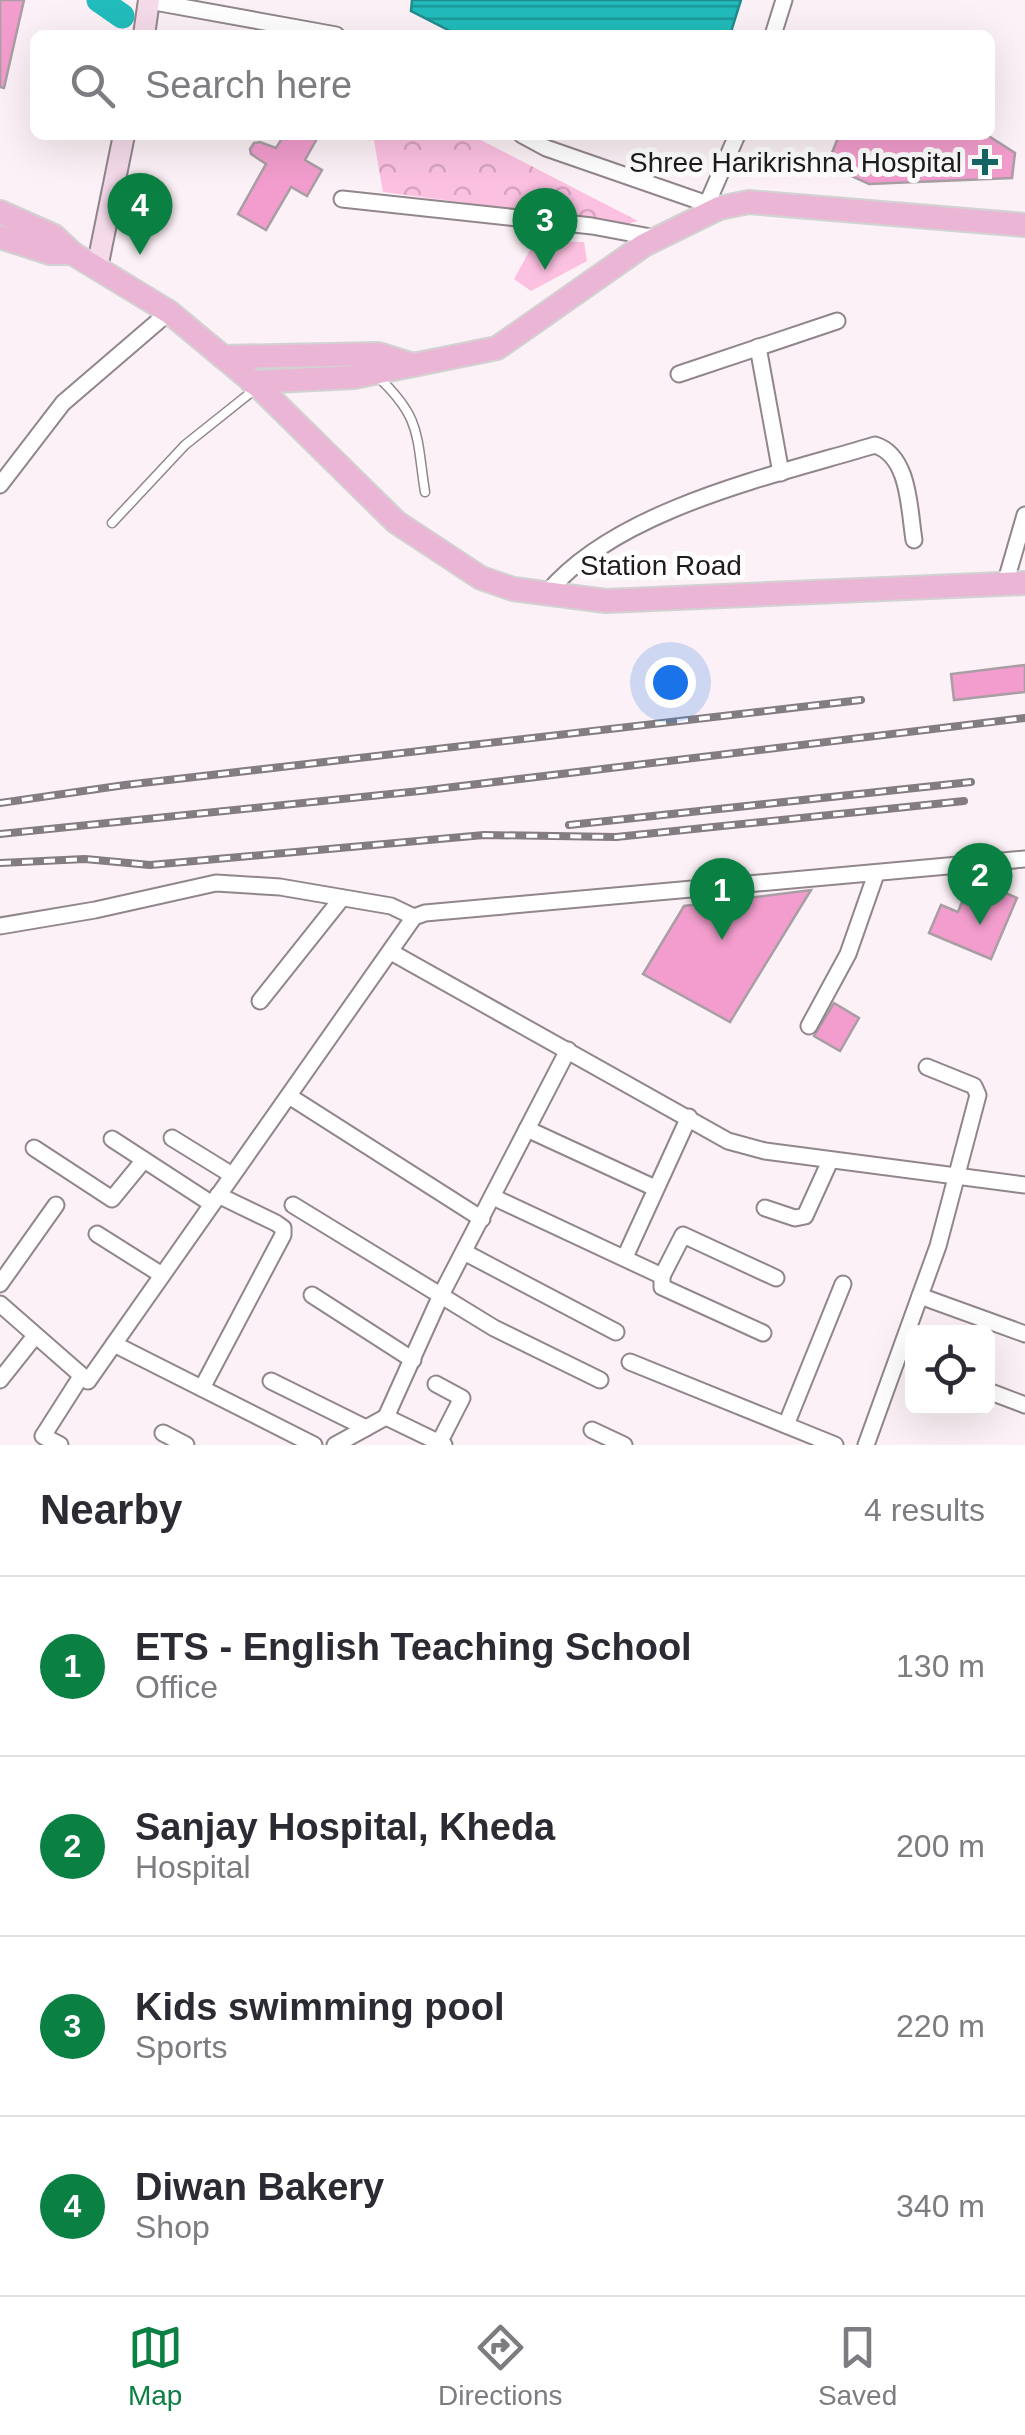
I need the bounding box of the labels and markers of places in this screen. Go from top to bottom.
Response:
place label: Shree Harikrishna Hospital [629,147,962,178]
marker: Shree Harikrishna Hospital [972,149,998,175]
pin: 4 [108,172,172,255]
pin: 3 [512,188,578,270]
pin: 2 [948,842,1012,925]
pin: 1 [690,858,754,940]

